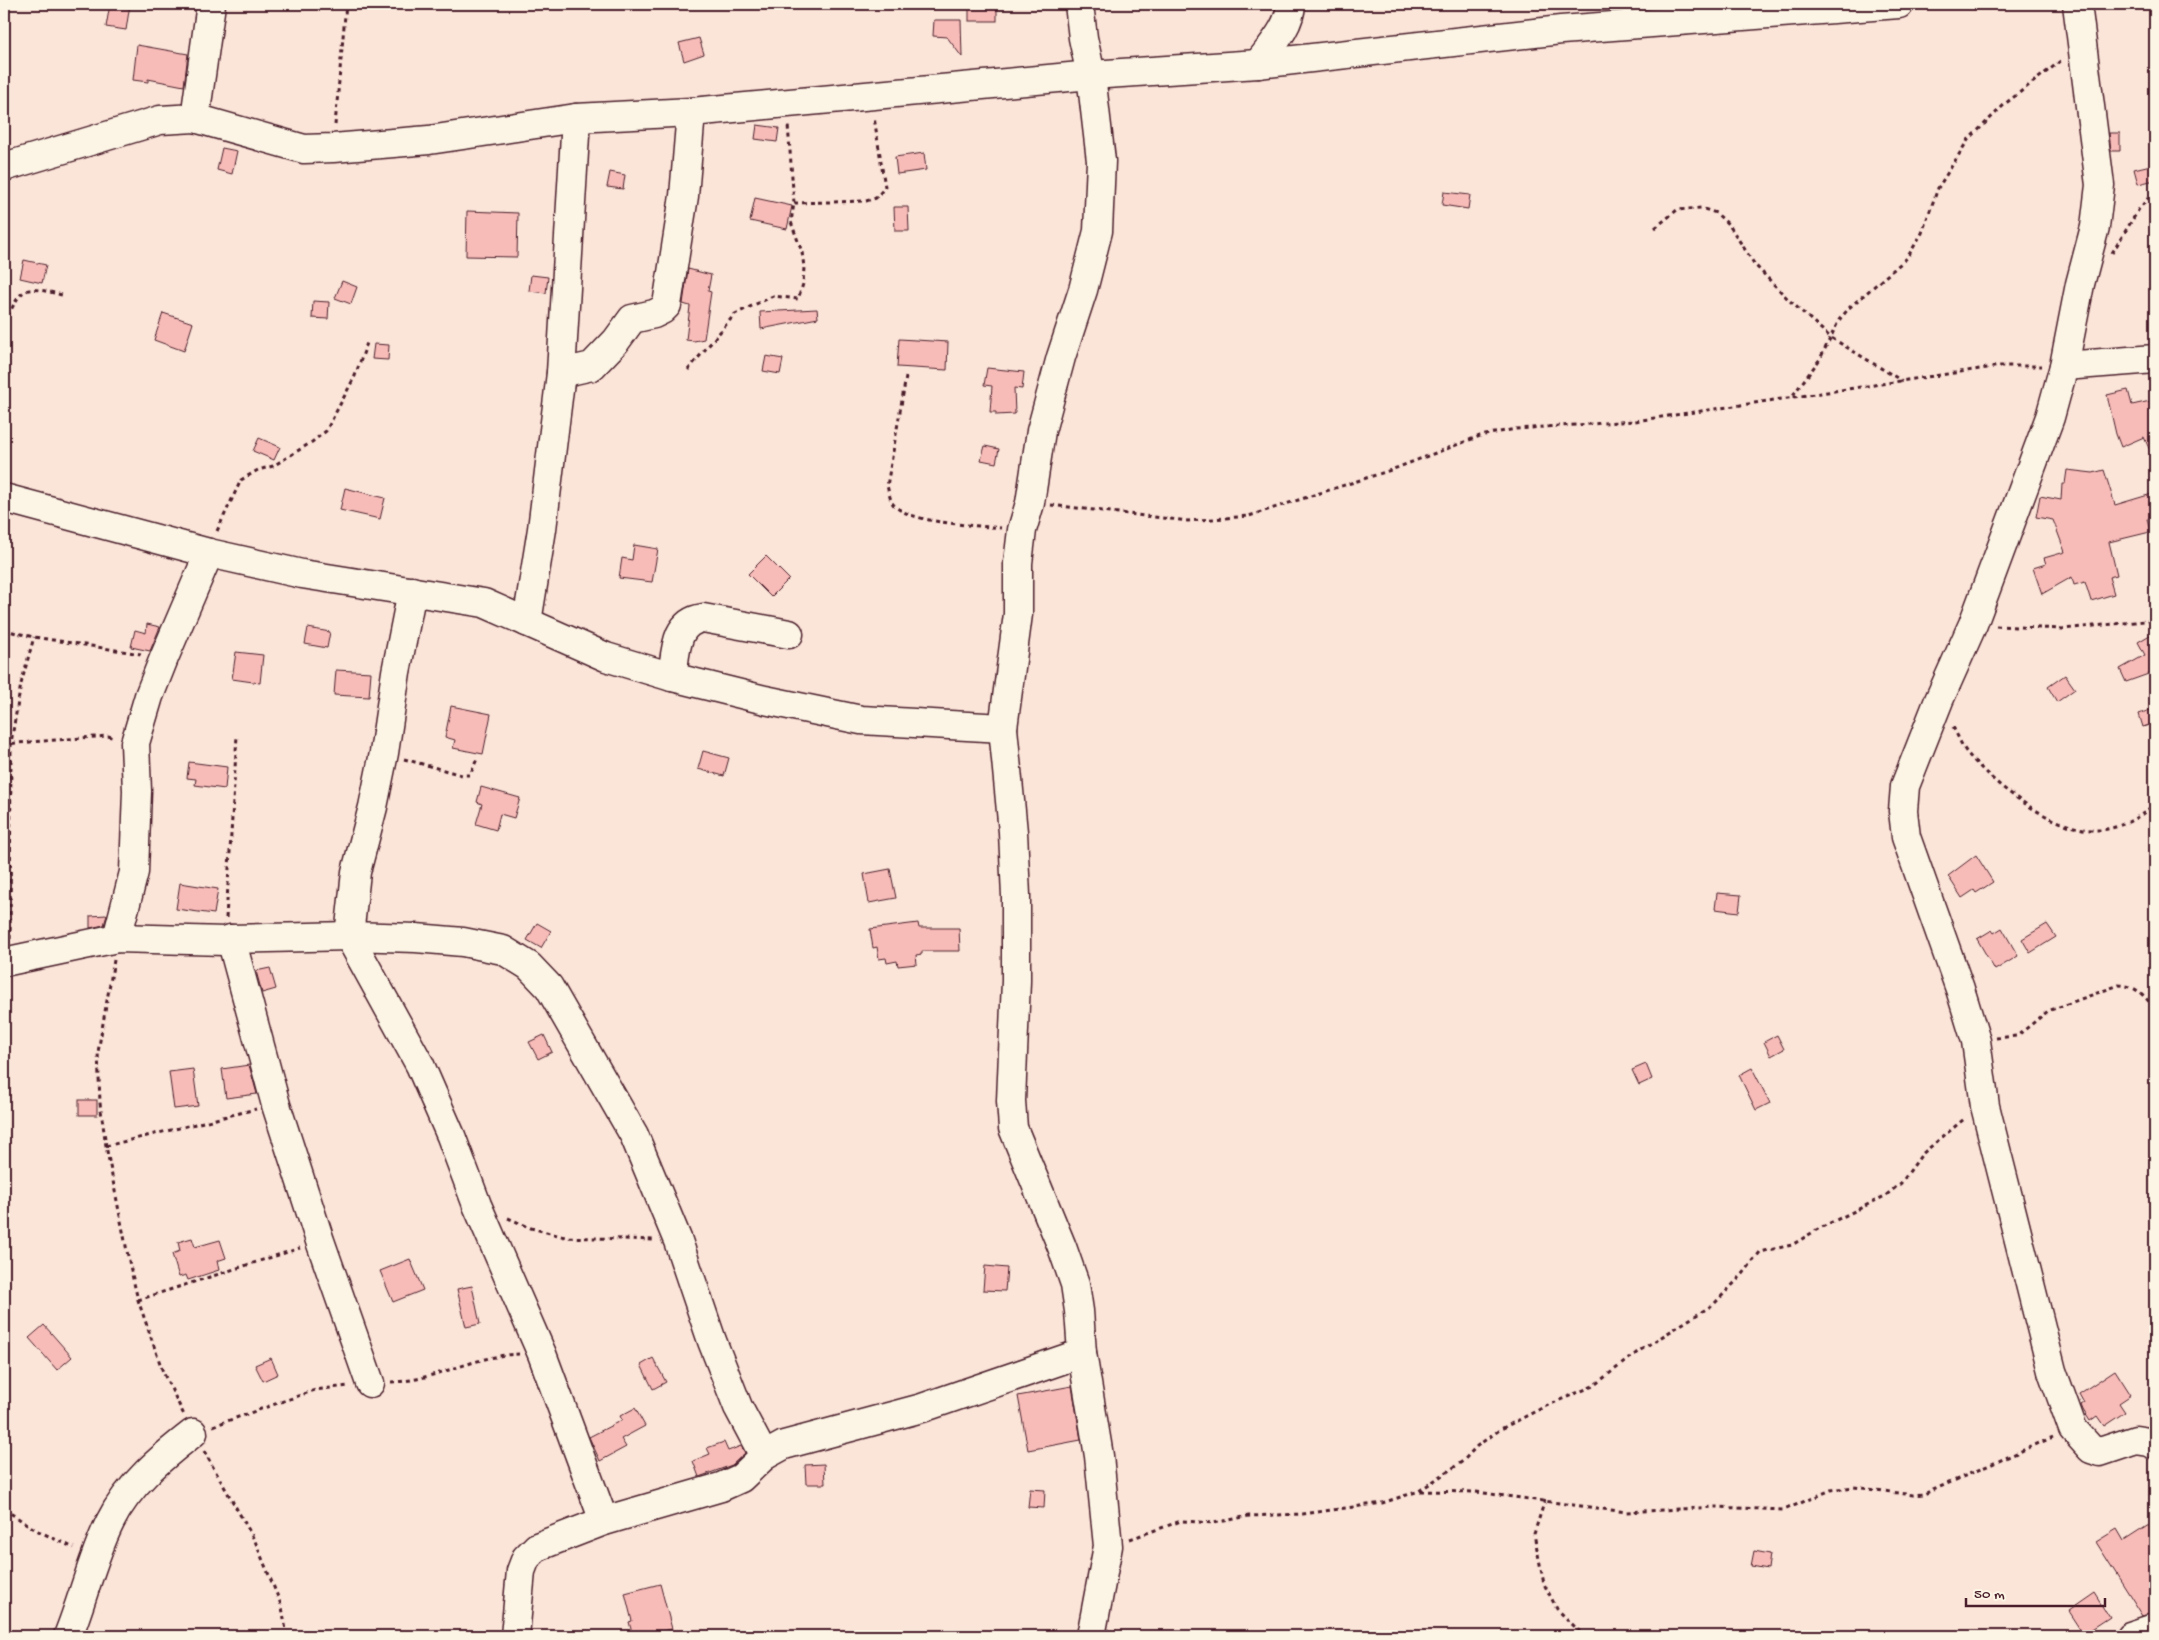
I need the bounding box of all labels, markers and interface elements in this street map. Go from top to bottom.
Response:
scale bar [1966,1575,2105,1607]
text: 50 m [1974,1586,2005,1604]

